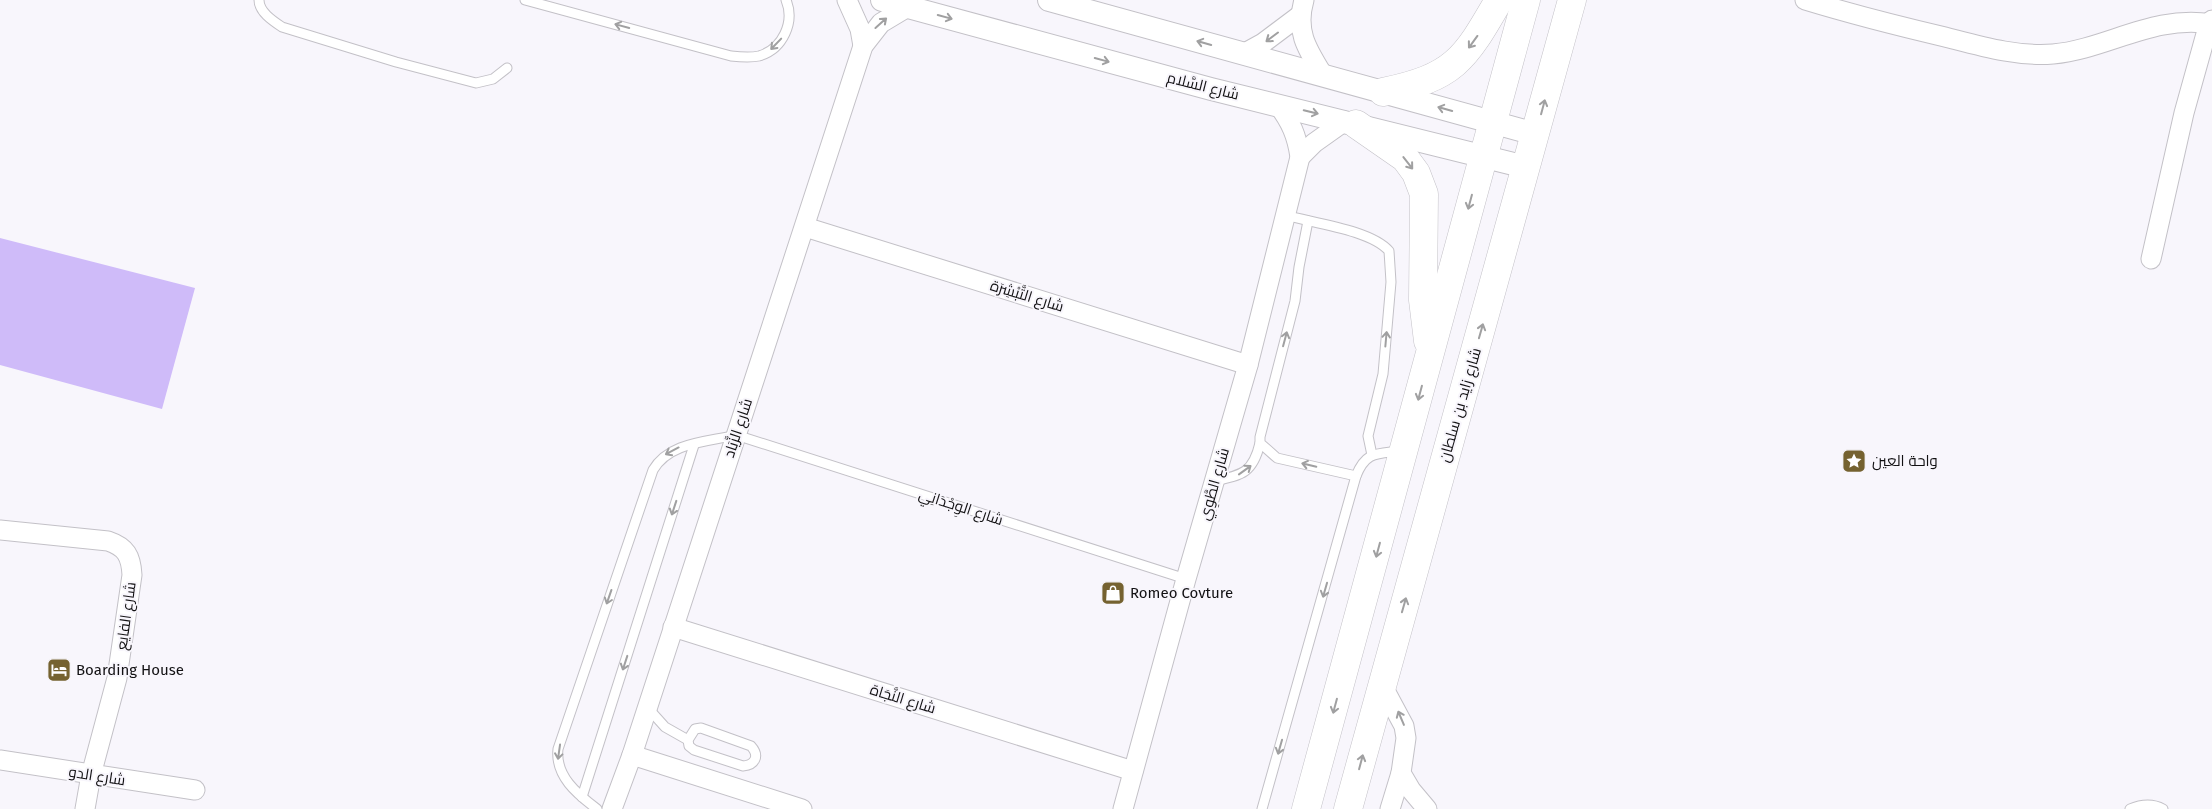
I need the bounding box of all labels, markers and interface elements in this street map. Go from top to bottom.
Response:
one-way arrow [937,13,953,23]
one-way arrow [875,17,888,29]
one-way arrow [614,21,630,31]
one-way arrow [1266,31,1279,42]
one-way arrow [1468,35,1479,48]
one-way arrow [770,38,782,50]
one-way arrow [1197,38,1213,48]
one-way arrow [1094,55,1110,65]
street label: شارع السَّلام [1165,68,1241,106]
one-way arrow [1538,99,1548,115]
one-way arrow [1438,104,1454,114]
one-way arrow [1302,108,1318,118]
one-way arrow [1403,156,1414,169]
one-way arrow [1465,193,1474,209]
street label: شارع التَّبْشِرَة [987,275,1066,318]
one-way arrow [1476,323,1486,339]
one-way arrow [1381,331,1391,347]
one-way arrow [1281,332,1290,348]
street label: شارع زايد بن سلطان [1435,346,1487,465]
one-way arrow [1415,384,1424,400]
street label: شارع الزَّبَاد [719,396,758,461]
one-way arrow [665,446,680,456]
street label: شارع الطَّوِي [1195,446,1236,523]
place icon: واحة العين [1841,448,1867,474]
place label: واحة العين [1872,452,1938,471]
one-way arrow [1301,460,1317,469]
one-way arrow [1238,465,1251,476]
street label: شارع الوِجْدَانِي [916,485,1005,532]
one-way arrow [669,499,679,515]
one-way arrow [1372,541,1382,557]
shop icon: Romeo Covture [1100,580,1126,606]
street label: شارع الفايع [112,581,142,652]
one-way arrow [1319,582,1329,598]
place label: Romeo Covture [1130,584,1233,602]
one-way arrow [604,589,614,605]
one-way arrow [1400,598,1410,614]
one-way arrow [620,654,629,670]
hotel icon: Boarding House [46,657,72,683]
place label: Boarding House [76,661,184,679]
street label: شارع النَّجَاة [867,680,938,719]
one-way arrow [1329,698,1339,714]
one-way arrow [1395,711,1405,726]
one-way arrow [1274,738,1284,754]
one-way arrow [554,743,564,759]
one-way arrow [1357,754,1366,770]
street label: شارع الدو [67,763,127,791]

